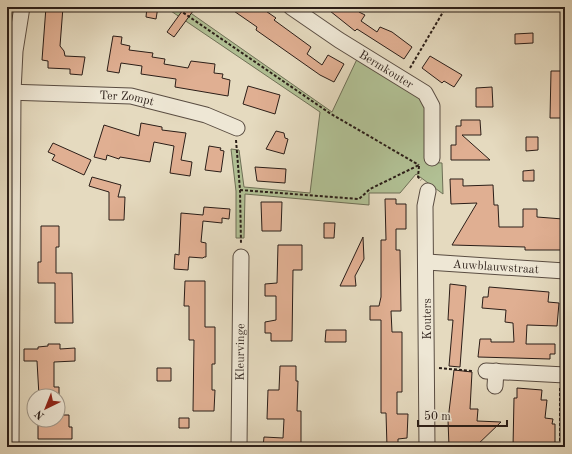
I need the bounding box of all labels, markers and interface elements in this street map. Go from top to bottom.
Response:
street label: Bermkouter [357,49,415,91]
street label: Ter Zompt [99,90,155,109]
street label: Auwblauwstraat [452,259,539,276]
street label: Kouters [422,298,434,340]
street label: Kleurvinge [235,323,247,381]
north arrow [26,388,66,428]
scale bar [418,402,507,428]
text: N [33,407,47,421]
text: 50 m [424,410,451,423]

